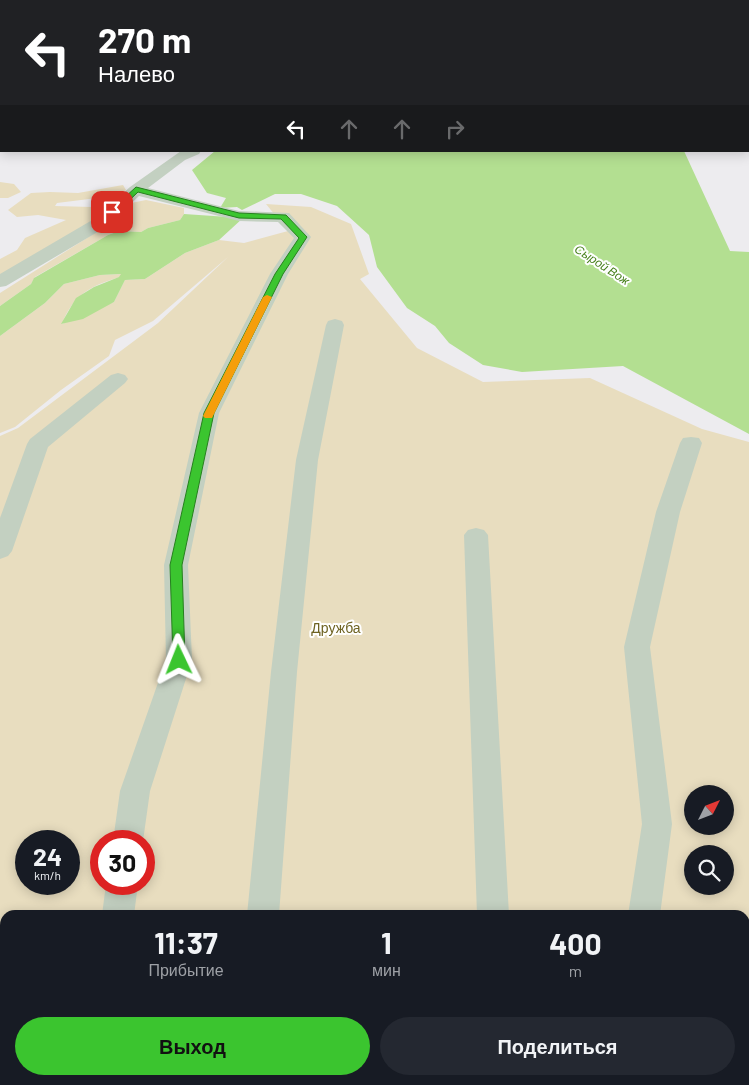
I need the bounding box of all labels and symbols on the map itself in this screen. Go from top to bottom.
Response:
pin [91,191,133,233]
water label: Сырой Вож [572,241,633,288]
park label: Дружба [311,619,361,636]
position arrow [152,633,204,685]
north arrow [684,785,734,835]
speed limit sign: 30 [90,830,155,895]

